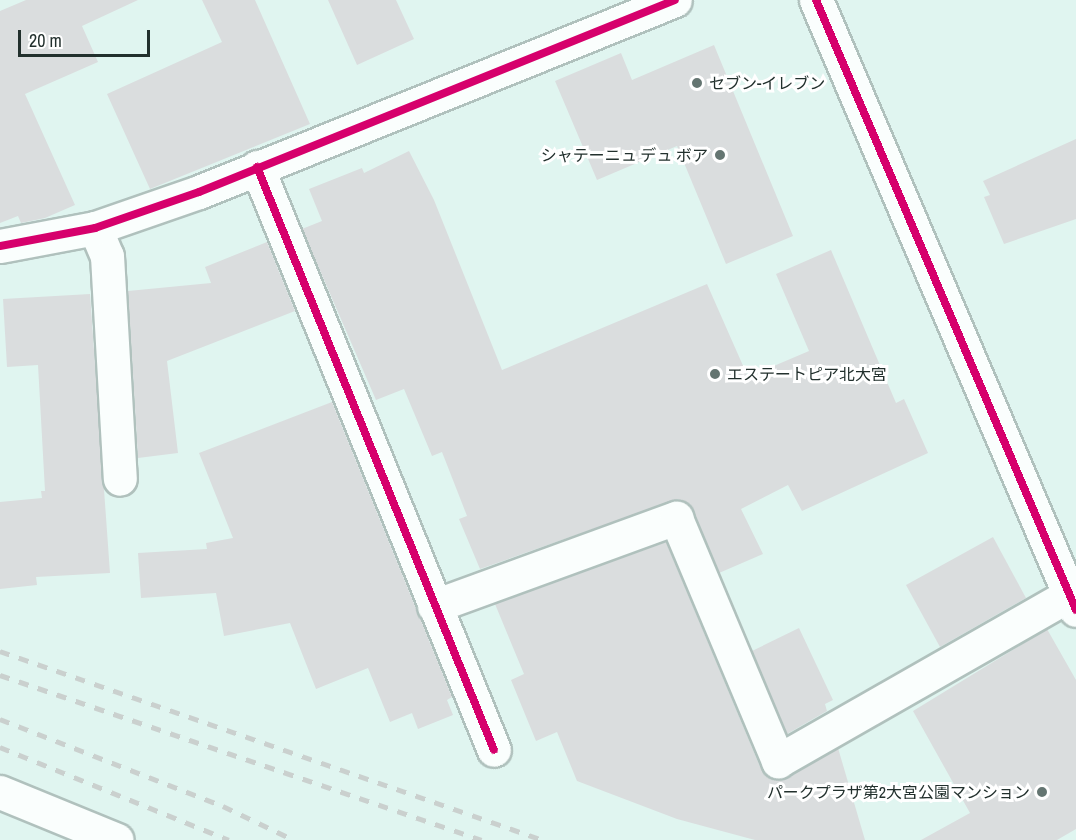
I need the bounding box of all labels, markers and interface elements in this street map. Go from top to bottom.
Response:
scale bar [21,18,153,56]
text: 20 m [29,28,62,53]
place label: セブン-イレブン [709,73,825,93]
marker: セブン-イレブン [690,76,704,90]
place label: シャテーニュ デュ ボア [541,145,708,165]
marker: シャテーニュ デュ ボア [713,148,727,162]
place label: エステートピア北大宮 [727,364,887,384]
marker: エステートピア北大宮 [708,367,722,381]
place label: パークプラザ第2大宮公園マンション [767,782,1030,802]
marker: パークプラザ第2大宮公園マンション [1035,785,1049,799]

